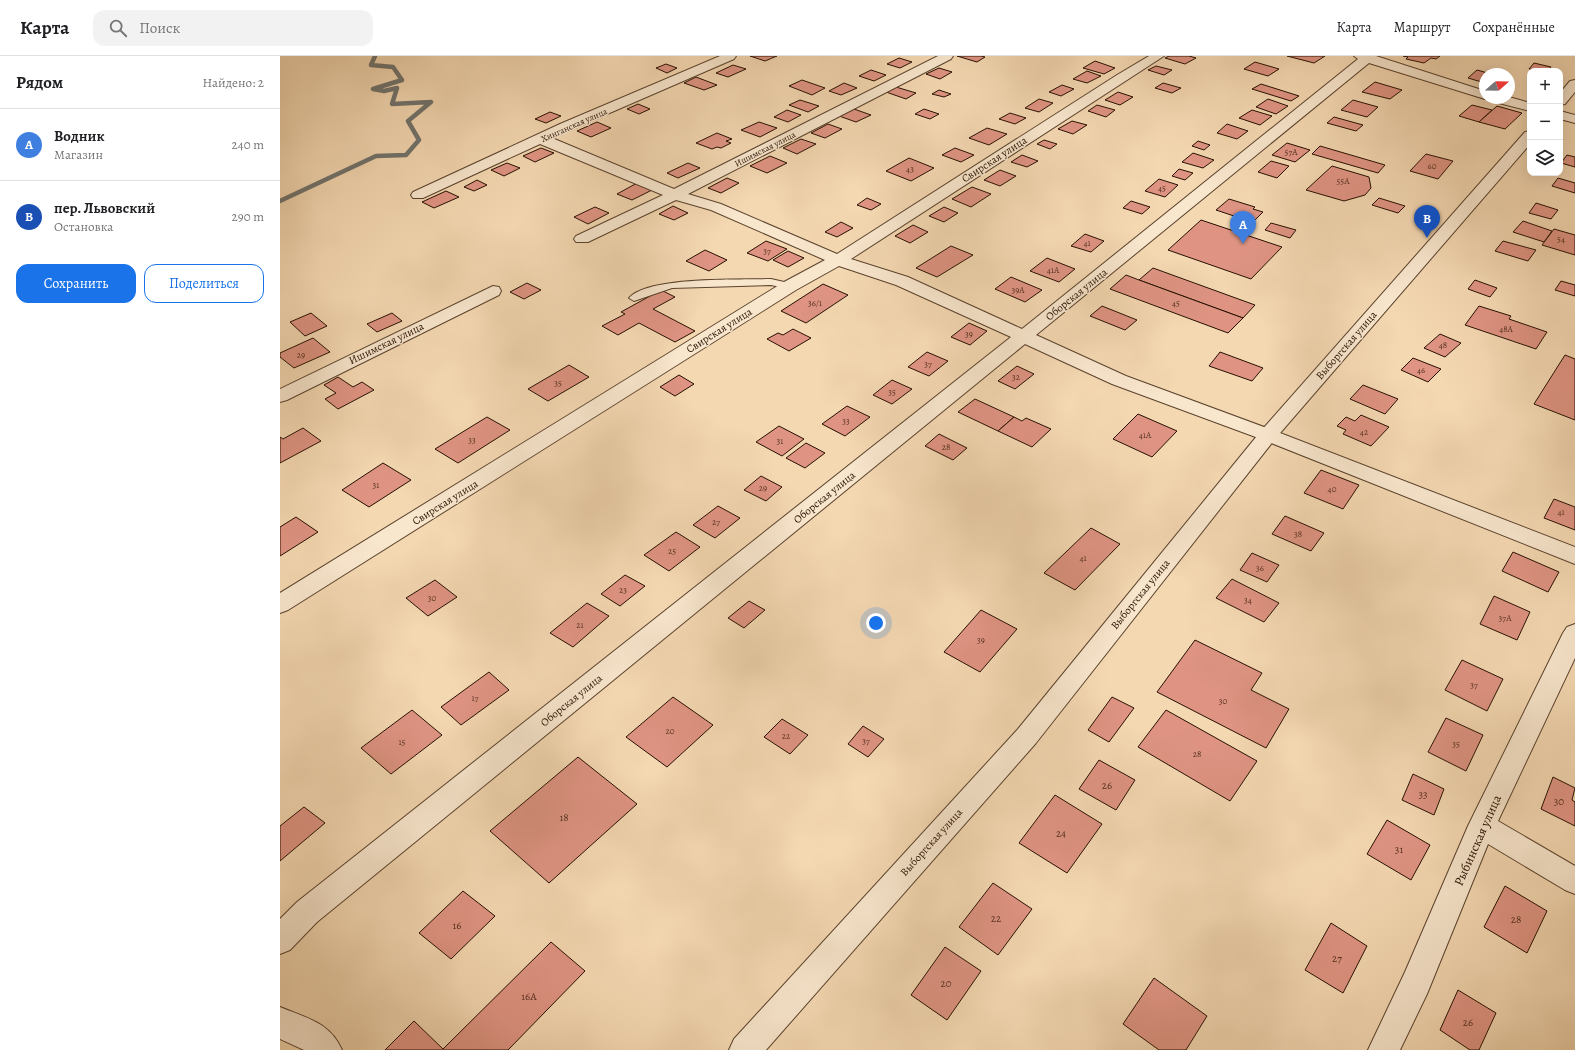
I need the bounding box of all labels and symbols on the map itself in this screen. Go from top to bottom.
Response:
north arrow [1479,68,1515,104]
street label: Хинганская улица [539,105,610,145]
street label: Ишимская улица [732,128,798,170]
street label: Свирская улица [959,132,1031,186]
house number: 57А [1285,146,1298,158]
house number: 60 [1428,160,1437,172]
house number: 43 [906,163,914,175]
house number: 55А [1337,175,1350,187]
house number: 45 [1158,182,1166,194]
pin: B [1414,205,1440,238]
pin: A [1230,211,1256,244]
house number: 54 [1557,233,1565,245]
house number: 41 [1083,237,1091,249]
house number: 37 [763,245,771,257]
street label: Оборская улица [1042,264,1111,324]
house number: 41А [1047,264,1060,276]
house number: 39А [1011,284,1025,296]
house number: 36/1 [808,297,822,309]
house number: 45 [1172,297,1180,309]
street label: Свирская улица [683,304,756,357]
street label: Выборгская улица [1312,307,1381,383]
street label: Ишимская улица [346,318,427,368]
house number: 48А [1499,323,1514,335]
house number: 39 [965,328,973,340]
house number: 48 [1439,339,1447,351]
house number: 29 [297,349,305,361]
house number: 37 [924,358,932,370]
house number: 46 [1417,364,1425,376]
house number: 32 [1012,371,1021,383]
house number: 35 [554,377,562,389]
house number: 35 [888,386,896,398]
house number: 33 [842,415,850,427]
house number: 42 [1360,426,1369,438]
house number: 41А [1139,429,1152,441]
house number: 33 [468,434,476,446]
house number: 31 [777,435,783,447]
house number: 28 [942,441,950,453]
street label: Оборская улица [790,467,859,527]
street label: Свирская улица [409,476,482,529]
house number: 31 [373,479,379,491]
house number: 29 [759,482,767,494]
house number: 40 [1328,483,1337,495]
house number: 41 [1557,506,1565,518]
house number: 27 [712,516,720,528]
house number: 38 [1294,528,1302,540]
house number: 25 [668,545,676,557]
house number: 41 [1079,552,1087,564]
street label: Выборгская улица [1107,555,1174,633]
house number: 36 [1256,562,1264,574]
house number: 23 [619,584,627,596]
house number: 30 [428,592,436,604]
house number: 34 [1244,594,1252,606]
house number: 37А [1499,612,1512,624]
your location [866,613,886,633]
house number: 21 [576,619,584,631]
house number: 39 [977,634,985,646]
street label: Оборская улица [537,670,606,730]
house number: 37 [1470,679,1478,691]
house number: 17 [472,692,479,704]
house number: 30 [1219,695,1227,707]
house number: 20 [665,725,675,737]
house number: 22 [782,730,791,742]
house number: 37 [862,735,870,747]
house number: 15 [399,736,406,748]
house number: 35 [1452,738,1460,750]
house number: 28 [1193,748,1201,760]
house number: 26 [1102,778,1112,793]
house number: 33 [1418,787,1428,802]
street label: Рыбинская улица [1450,792,1505,888]
house number: 30 [1554,794,1564,809]
street label: Выборгская улица [897,805,966,879]
house number: 18 [559,810,569,825]
house number: 24 [1056,826,1066,841]
house number: 31 [1395,842,1403,857]
house number: 22 [991,911,1001,926]
house number: 28 [1511,912,1521,927]
house number: 16 [453,918,461,933]
house number: 27 [1332,951,1342,966]
house number: 20 [940,976,952,991]
house number: 16А [521,989,537,1004]
house number: 26 [1463,1015,1473,1030]

